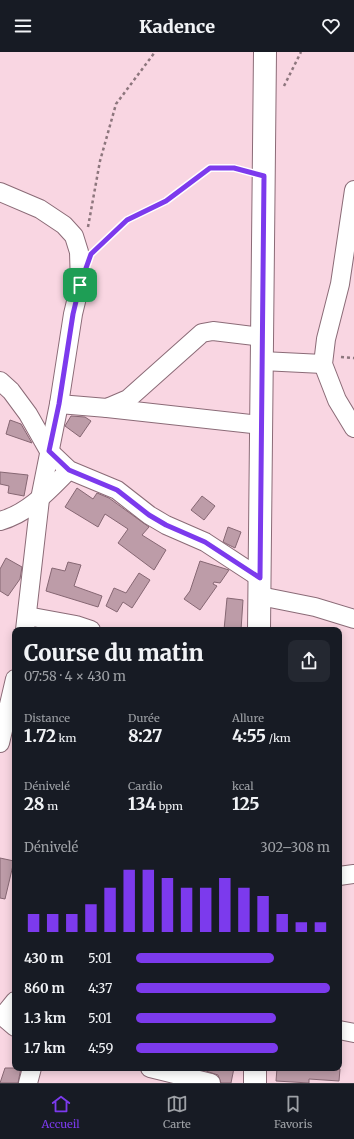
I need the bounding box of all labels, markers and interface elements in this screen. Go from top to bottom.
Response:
icon: menu [12,15,34,37]
text: Kadence [139,15,215,38]
icon: heart [320,15,342,37]
pin [63,268,97,302]
icon: arrive [69,274,91,296]
text: Course du matin [24,639,204,667]
button: share [288,640,330,682]
text: 07:58 · 4 × 430 m [24,668,126,685]
text: Distance [24,711,70,725]
text: Durée [128,711,160,725]
text: Allure [232,711,264,725]
text: 1.72 [24,725,56,747]
text: 8:27 [128,725,162,747]
text: 4:55 [232,725,266,747]
text: km [56,731,77,745]
text: /km [266,731,291,745]
text: Dénivelé [24,779,70,793]
text: Cardio [128,779,162,793]
text: kcal [232,779,254,793]
text: 28 [24,793,45,815]
text: 134 [128,793,156,815]
text: 125 [232,793,259,815]
text: m [45,799,58,813]
text: bpm [156,799,183,813]
text: Dénivelé [24,839,78,856]
text: 302–308 m [260,839,330,856]
text: 430 m [24,950,64,967]
text: 5:01 [88,950,112,967]
text: 860 m [24,980,65,997]
text: 4:37 [88,980,113,997]
text: 1.3 km [24,1010,66,1027]
text: 5:01 [88,1010,112,1027]
text: 1.7 km [24,1040,65,1057]
text: 4:59 [88,1040,113,1057]
tab: Accueil [42,1093,80,1131]
tab: Carte [163,1093,191,1131]
tab: Favoris [274,1093,312,1131]

